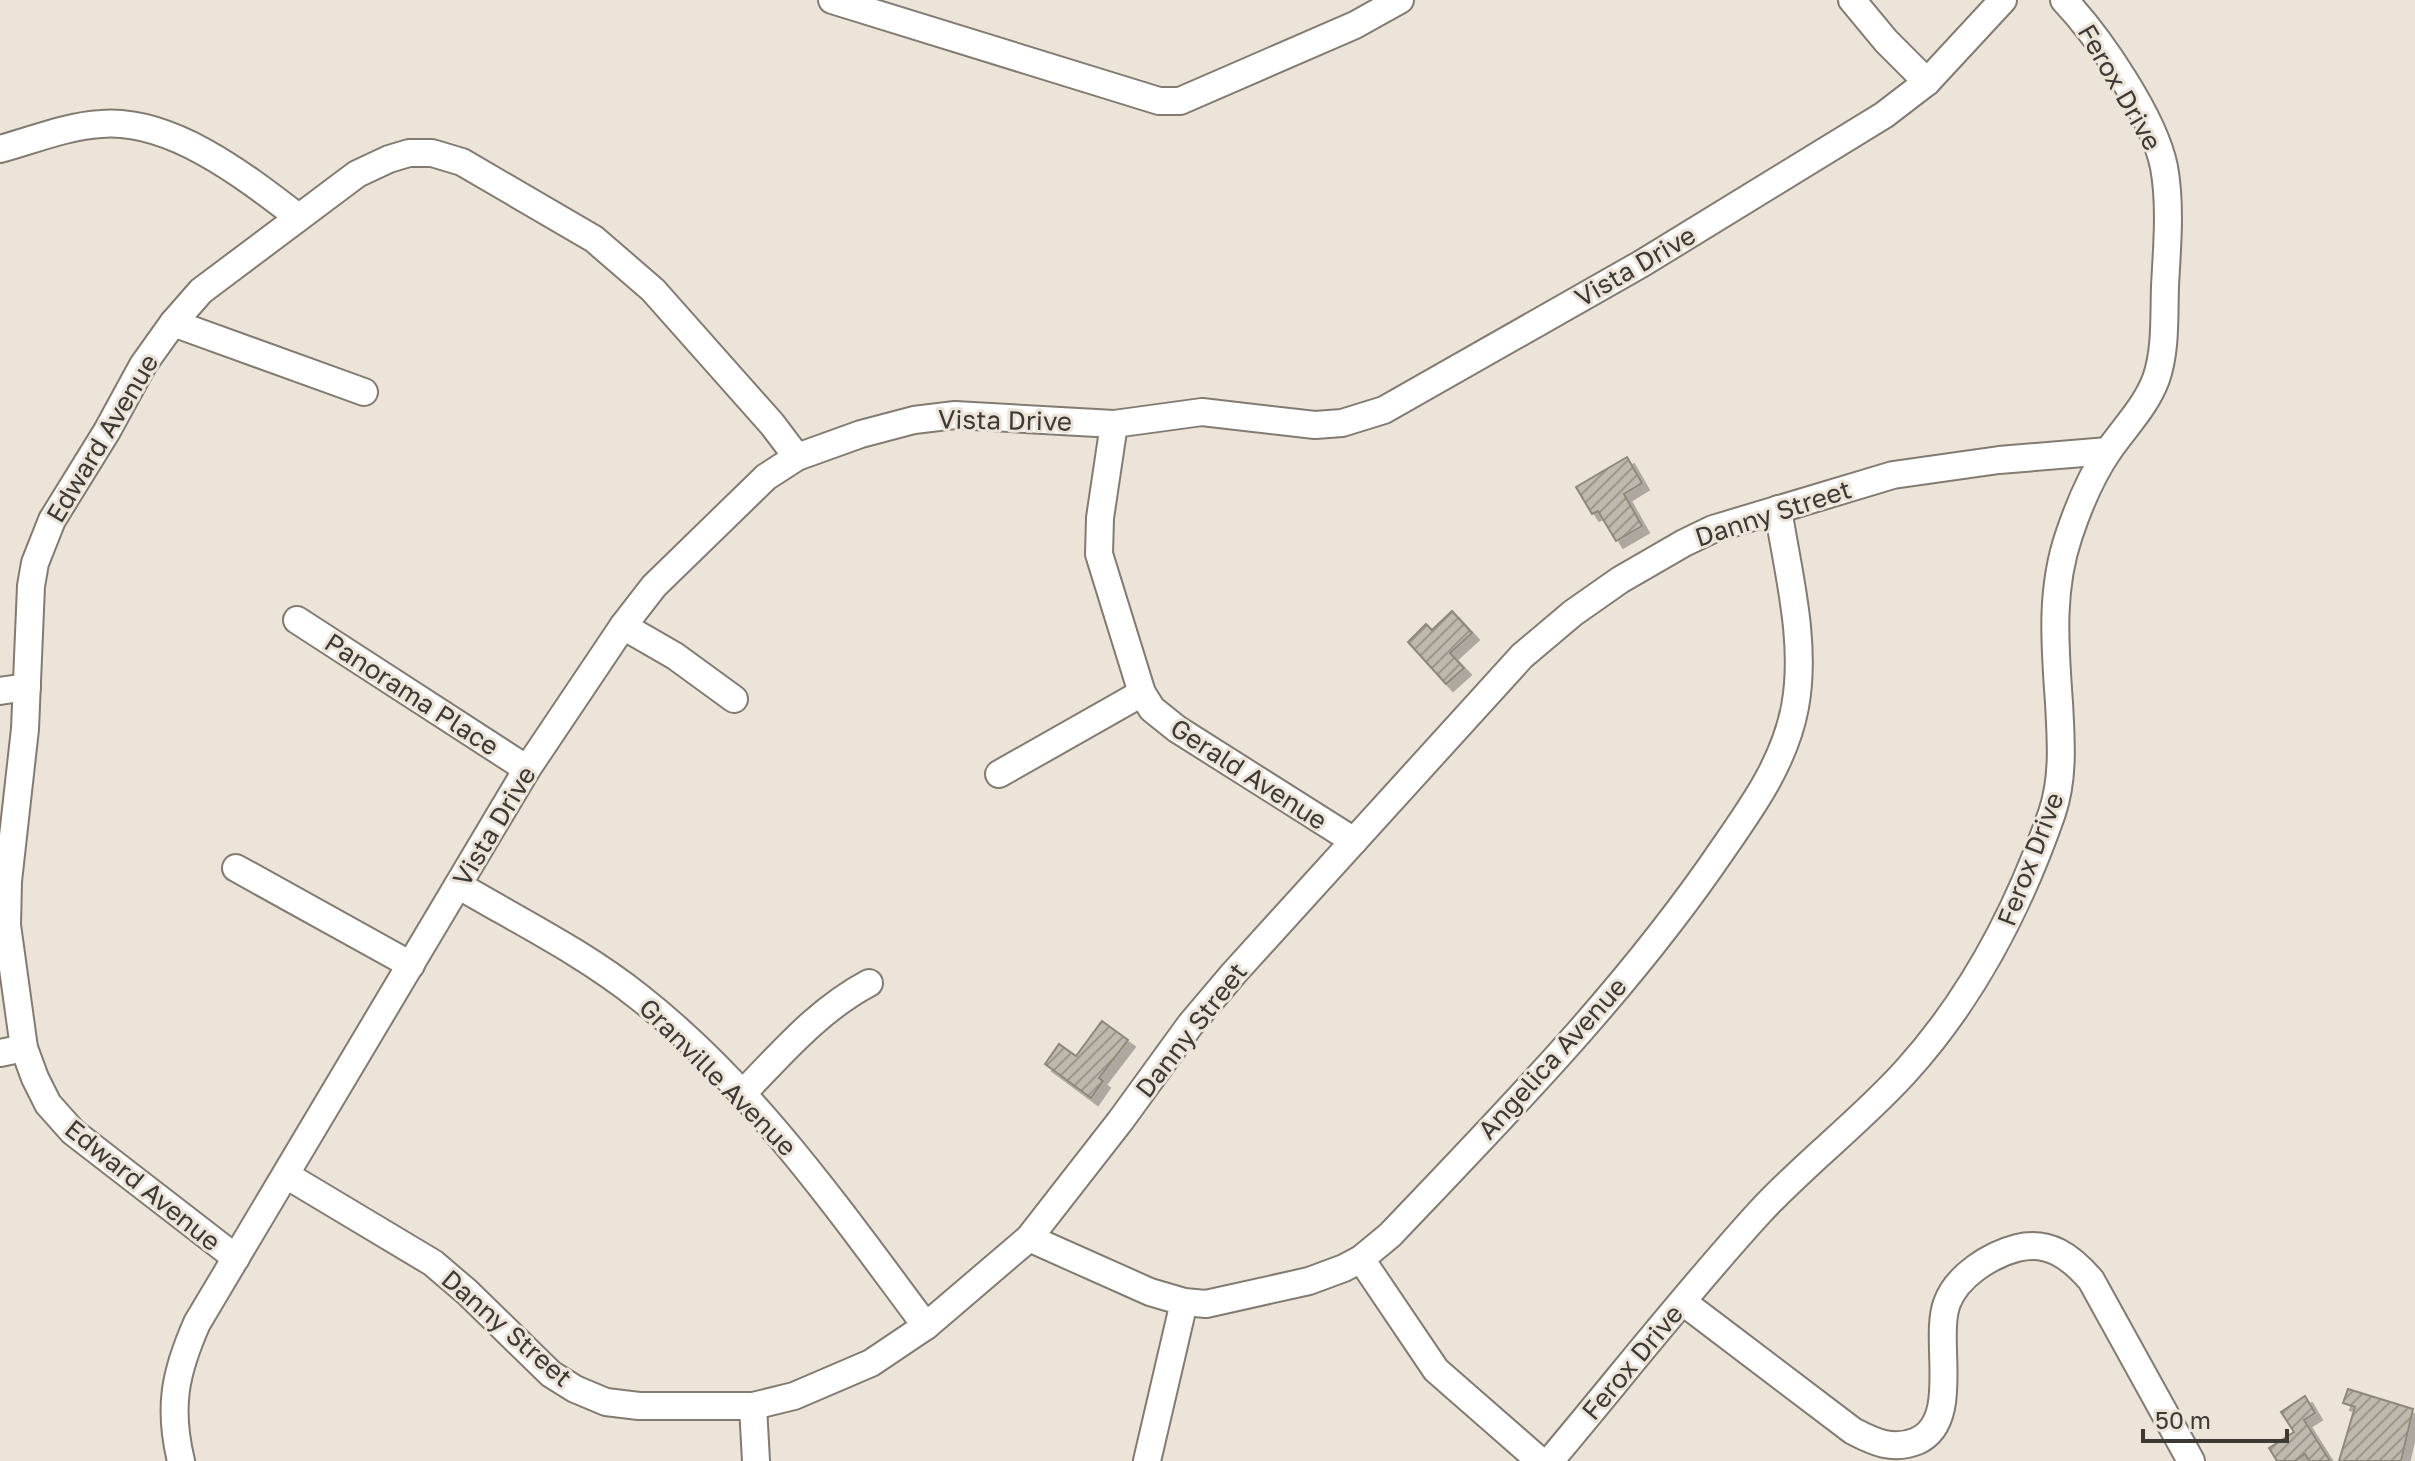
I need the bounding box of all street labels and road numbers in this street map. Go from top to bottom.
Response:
street label: Ferox Drive [2071,18,2169,156]
street label: Vista Drive [1569,219,1701,313]
street label: Edward Avenue [40,348,164,528]
street label: Vista Drive [938,403,1072,437]
street label: Danny Street [1691,473,1855,553]
street label: Panorama Place [319,626,505,762]
street label: Gerald Avenue [1165,712,1333,836]
street label: Vista Drive [446,761,542,891]
street label: Ferox Drive [1990,788,2070,930]
street label: Danny Street [1129,956,1253,1104]
street label: Angelica Avenue [1471,971,1633,1145]
street label: Granville Avenue [633,992,803,1162]
street label: Edward Avenue [59,1113,227,1257]
street label: Danny Street [436,1263,578,1393]
street label: Ferox Drive [1575,1298,1689,1426]

